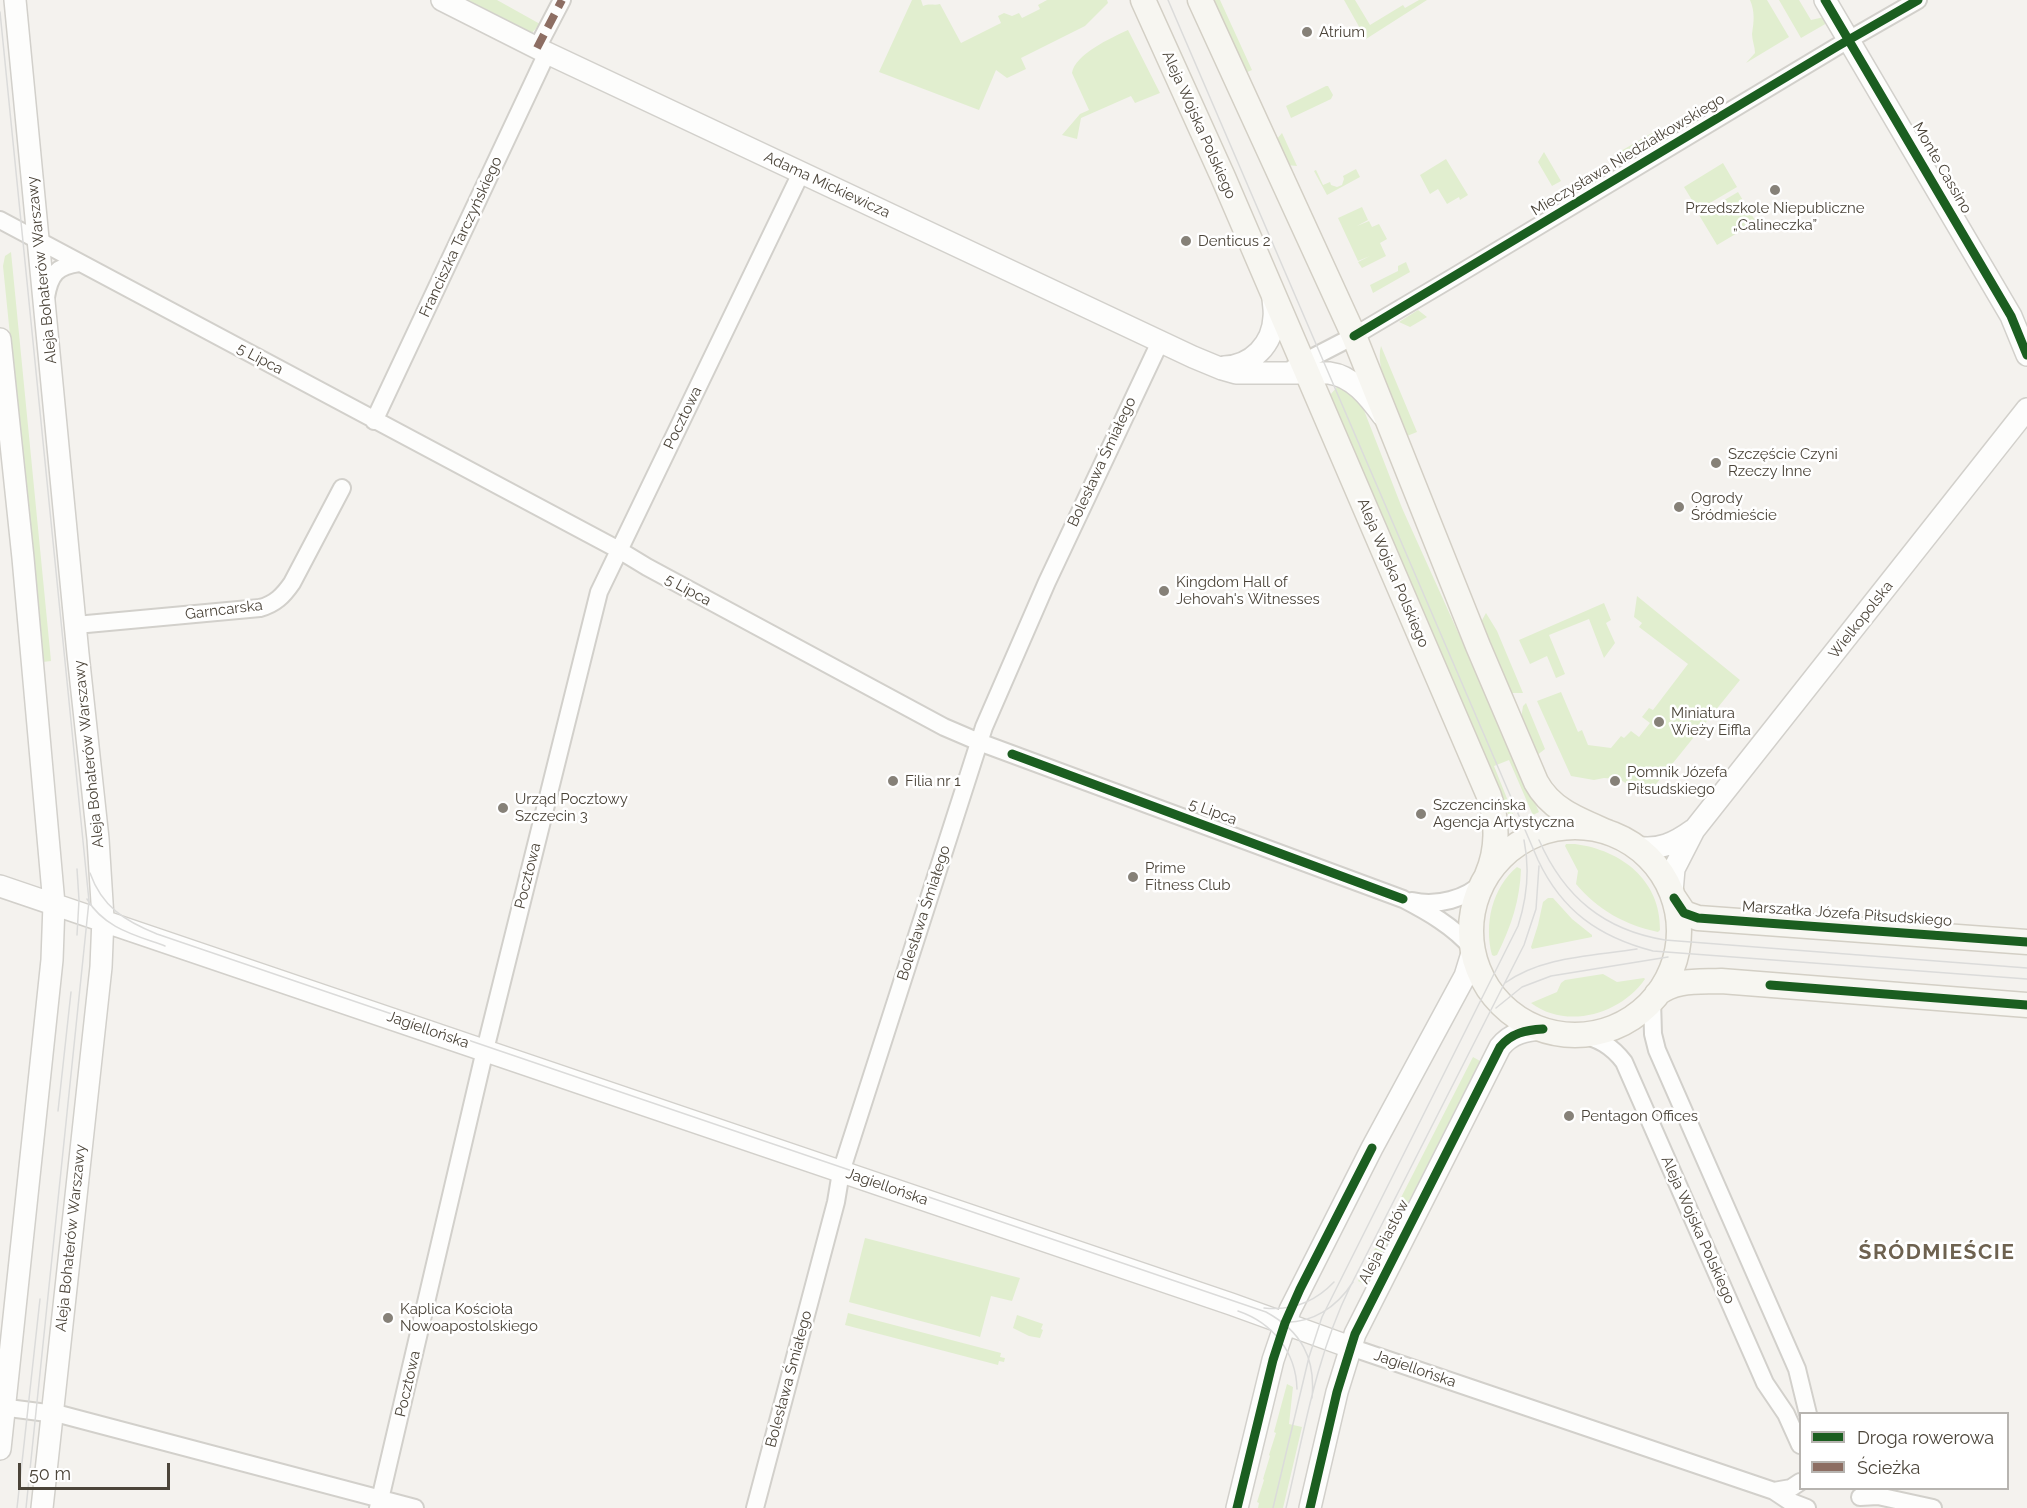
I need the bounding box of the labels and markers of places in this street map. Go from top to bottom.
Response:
place label: Atrium [1319,23,1365,41]
marker: Atrium [1300,25,1314,39]
marker: Przedszkole Niepubliczne „Calineczka” [1768,183,1782,197]
place label: Przedszkole Niepubliczne „Calineczka” [1685,199,1865,234]
place label: Denticus 2 [1198,232,1271,250]
marker: Denticus 2 [1179,234,1193,248]
place label: Szczęście Czyni Rzeczy Inne [1728,445,1838,480]
marker: Szczęście Czyni Rzeczy Inne [1709,456,1723,470]
place label: Ogrody Śródmieście [1691,489,1777,524]
marker: Ogrody Śródmieście [1672,500,1686,514]
place label: Kingdom Hall of Jehovah's Witnesses [1176,573,1320,608]
marker: Kingdom Hall of Jehovah's Witnesses [1157,584,1171,598]
place label: Miniatura Wieży Eiffla [1671,704,1751,739]
marker: Miniatura Wieży Eiffla [1652,715,1666,729]
place label: Pomnik Józefa Piłsudskiego [1627,763,1728,798]
place label: Filia nr 1 [905,772,961,790]
marker: Filia nr 1 [886,774,900,788]
marker: Pomnik Józefa Piłsudskiego [1608,774,1622,788]
place label: Urząd Pocztowy Szczecin 3 [515,790,628,825]
place label: Szczencińska Agencja Artystyczna [1433,796,1574,831]
marker: Urząd Pocztowy Szczecin 3 [496,801,510,815]
marker: Szczencińska Agencja Artystyczna [1414,807,1428,821]
place label: Prime Fitness Club [1145,859,1231,894]
marker: Prime Fitness Club [1126,870,1140,884]
place label: Pentagon Offices [1581,1107,1698,1125]
marker: Pentagon Offices [1562,1109,1576,1123]
place label: Kaplica Kościoła Nowoapostolskiego [400,1300,538,1335]
marker: Kaplica Kościoła Nowoapostolskiego [381,1311,395,1325]

